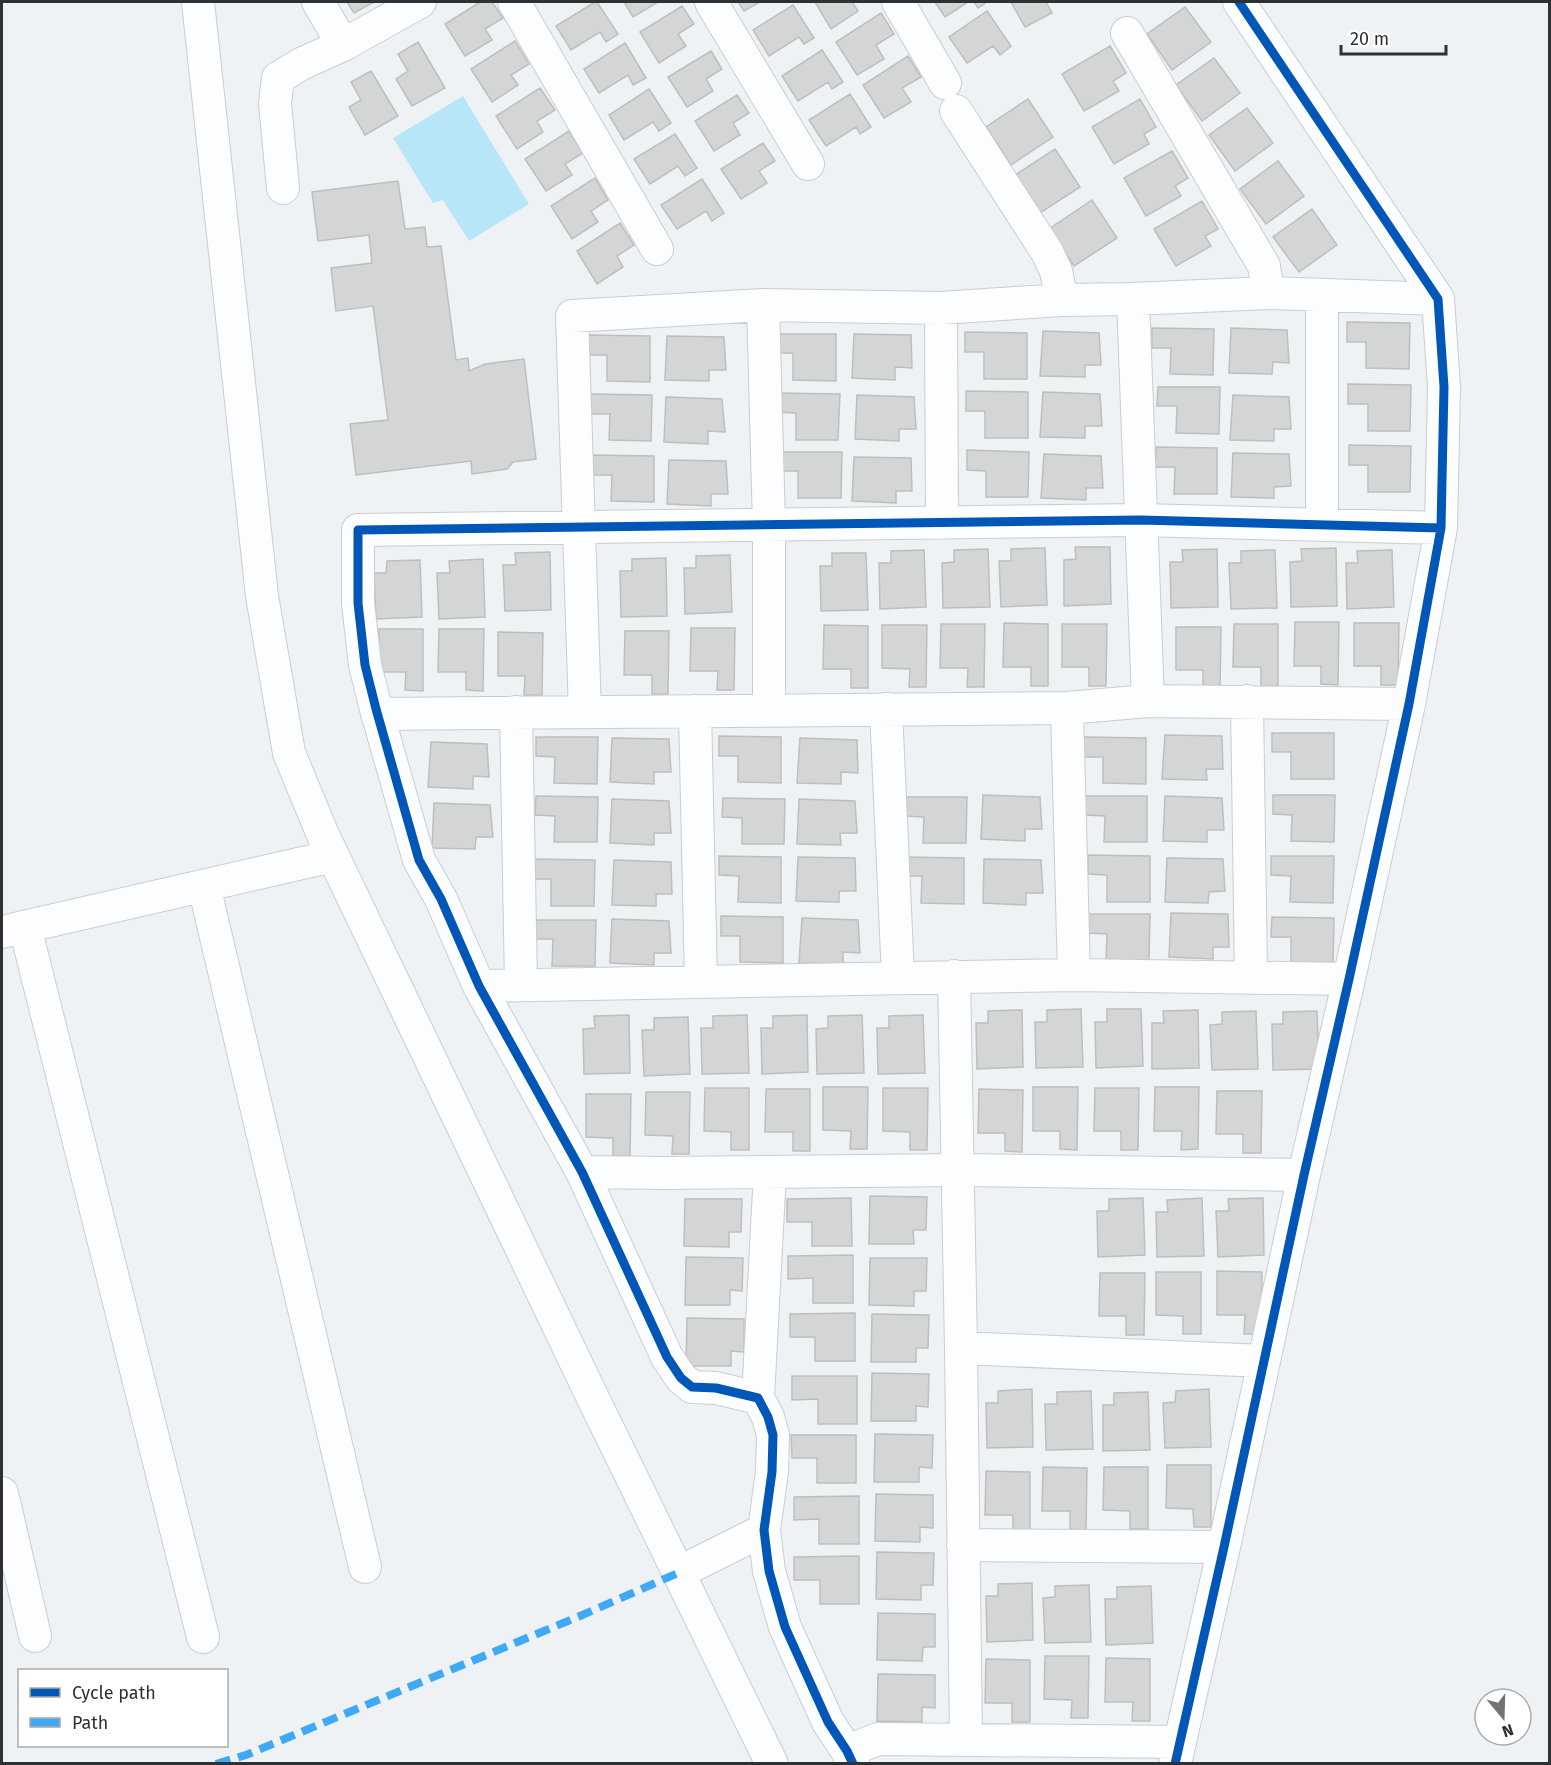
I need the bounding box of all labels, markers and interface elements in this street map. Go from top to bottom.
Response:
scale bar [1341,18,1446,56]
text: 20 m [1350,28,1389,50]
legend [18,1669,228,1747]
text: Cycle path [72,1682,156,1704]
north arrow [1473,1687,1533,1747]
text: Path [72,1712,108,1734]
text: N [1500,1720,1516,1741]

